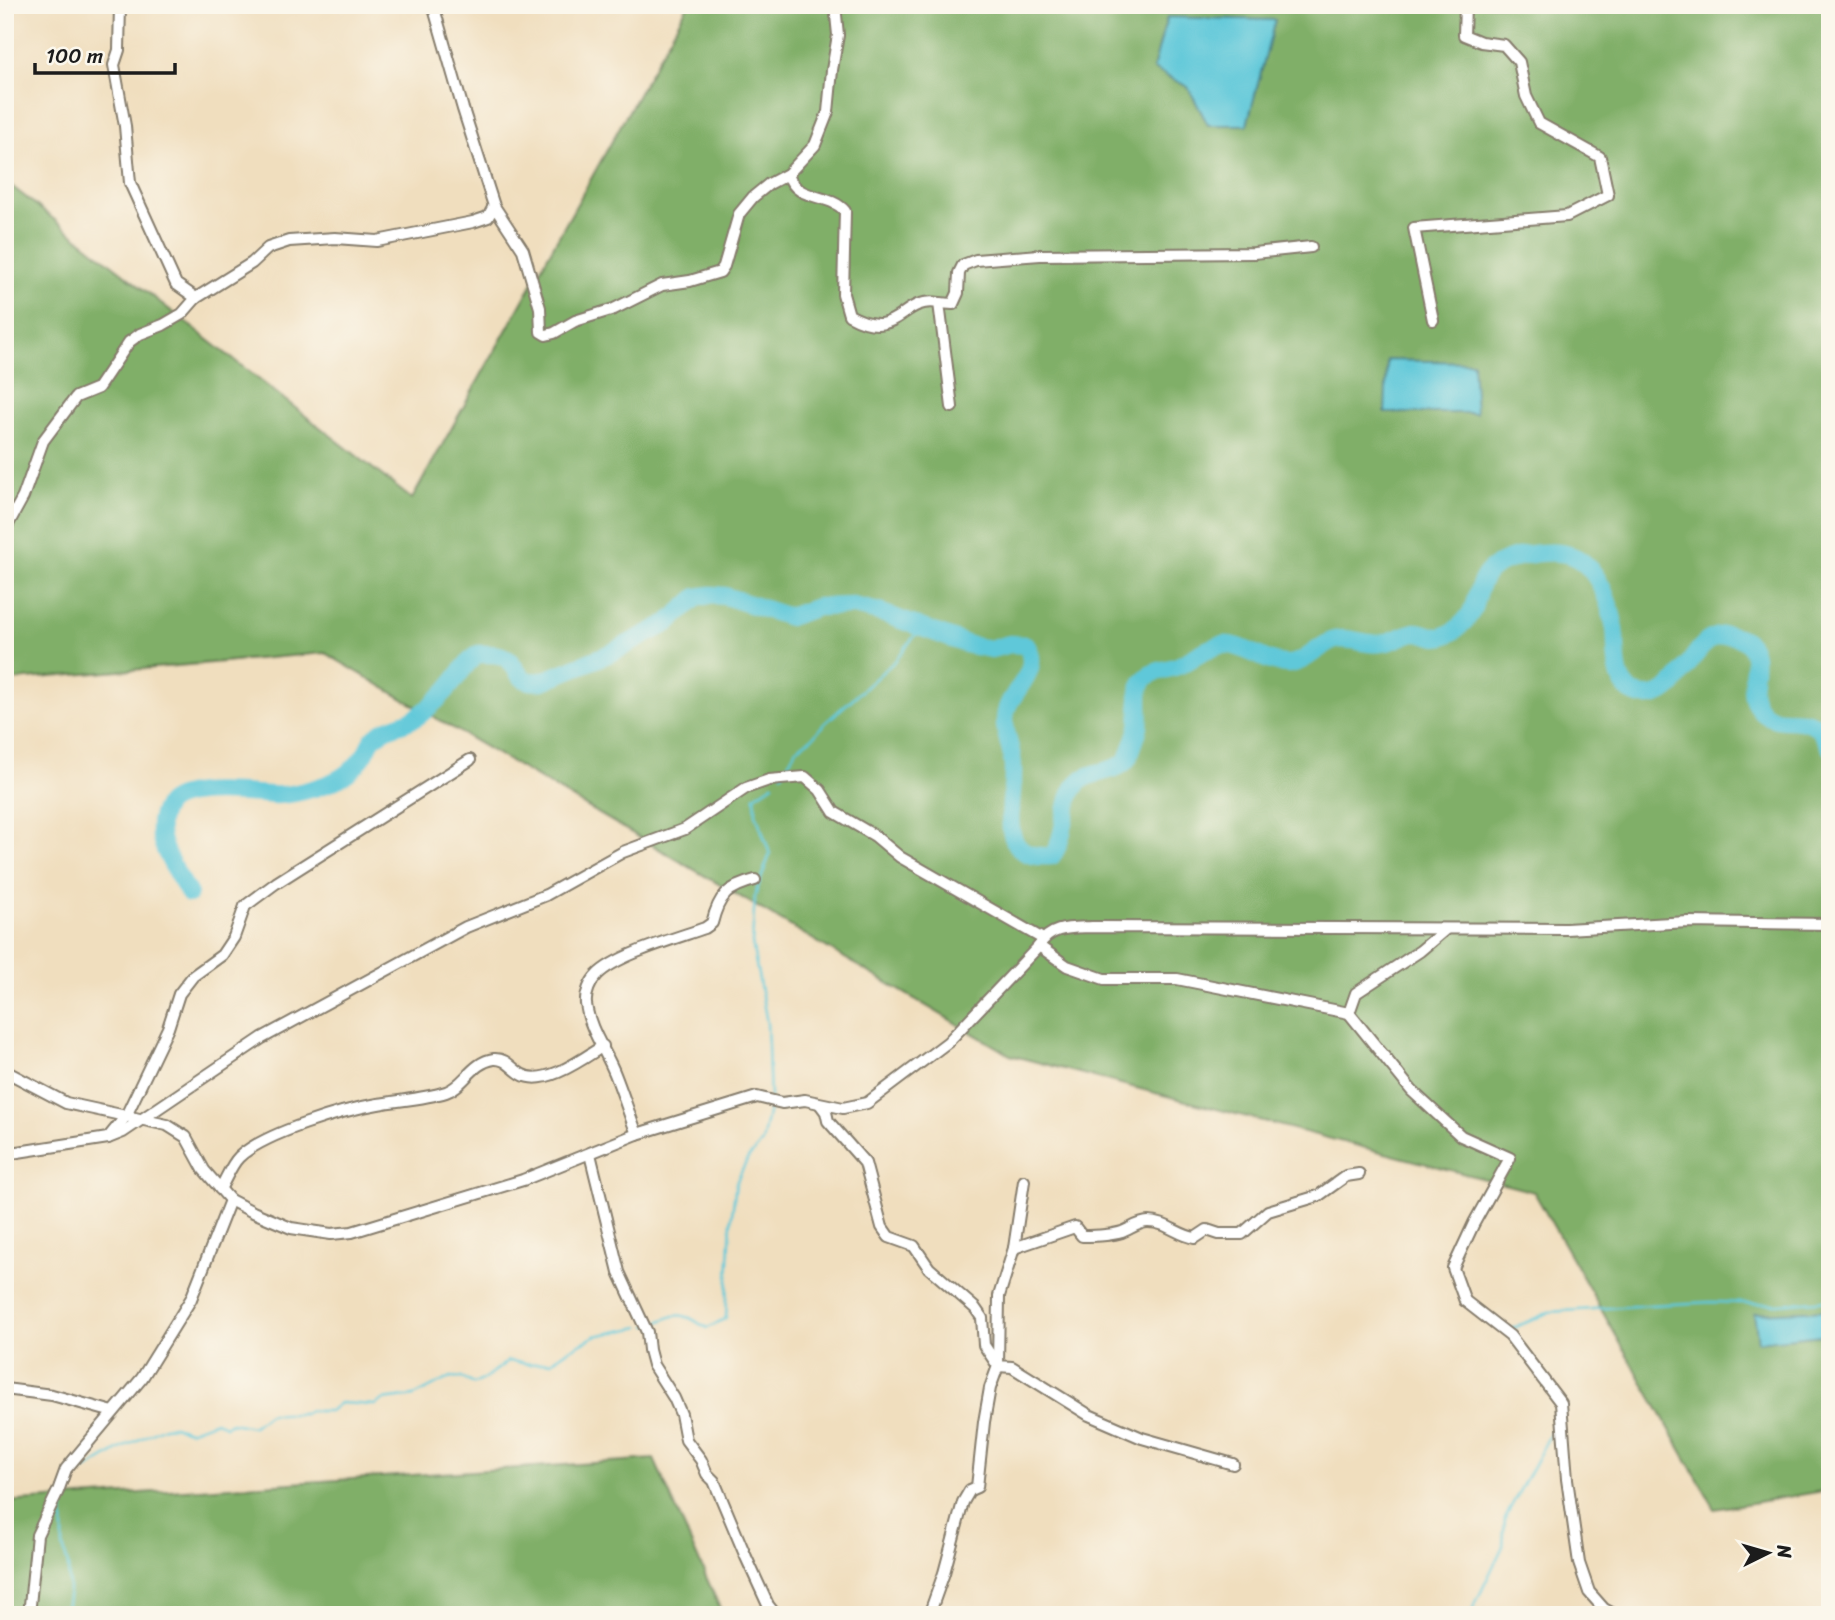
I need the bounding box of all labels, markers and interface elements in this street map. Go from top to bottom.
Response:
scale bar [35,32,175,76]
text: 100 m [46,37,103,75]
north arrow [1734,1518,1804,1588]
text: N [1767,1543,1802,1560]

